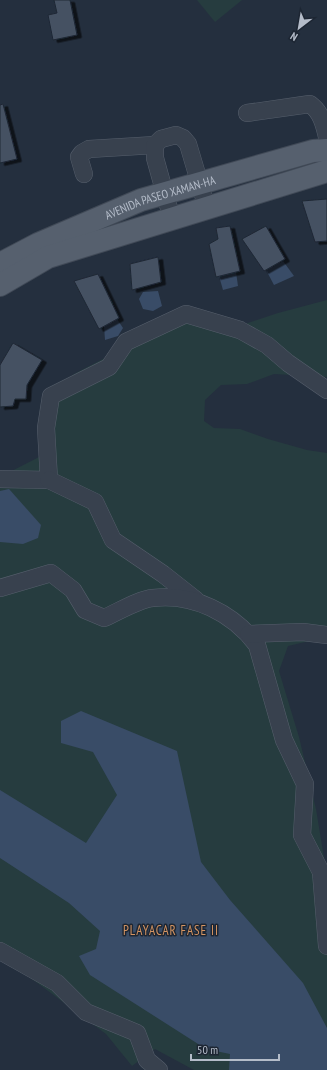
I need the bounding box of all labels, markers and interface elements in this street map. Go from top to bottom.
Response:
north arrow [279,8,319,48]
text: N [288,29,300,44]
street label: AVENIDA PASEO XAMAN-HA [102,172,217,222]
district label: PLAYACAR FASE II [123,922,219,939]
scale bar [191,1036,279,1062]
text: 50 m [197,1042,218,1057]

